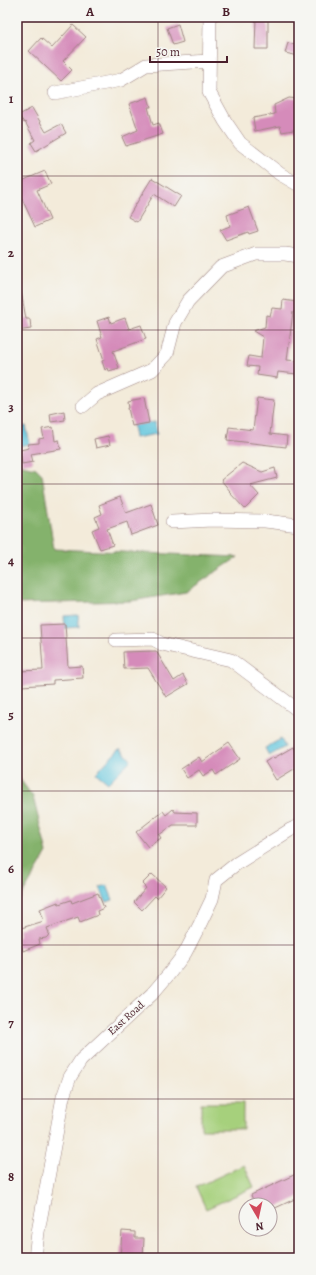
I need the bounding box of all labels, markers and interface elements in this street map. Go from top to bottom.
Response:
text: A [85,3,95,20]
text: B [222,3,230,20]
scale bar [150,38,227,64]
text: 50 m [156,44,180,60]
text: 1 [9,90,14,107]
text: 2 [8,244,15,261]
text: 3 [8,398,14,415]
text: 4 [8,552,14,569]
text: 5 [8,706,14,723]
text: 6 [8,860,14,877]
street label: East Road [104,997,148,1038]
text: 7 [8,1014,14,1031]
text: 8 [8,1168,14,1185]
north arrow [238,1197,278,1237]
text: N [254,1218,265,1234]

